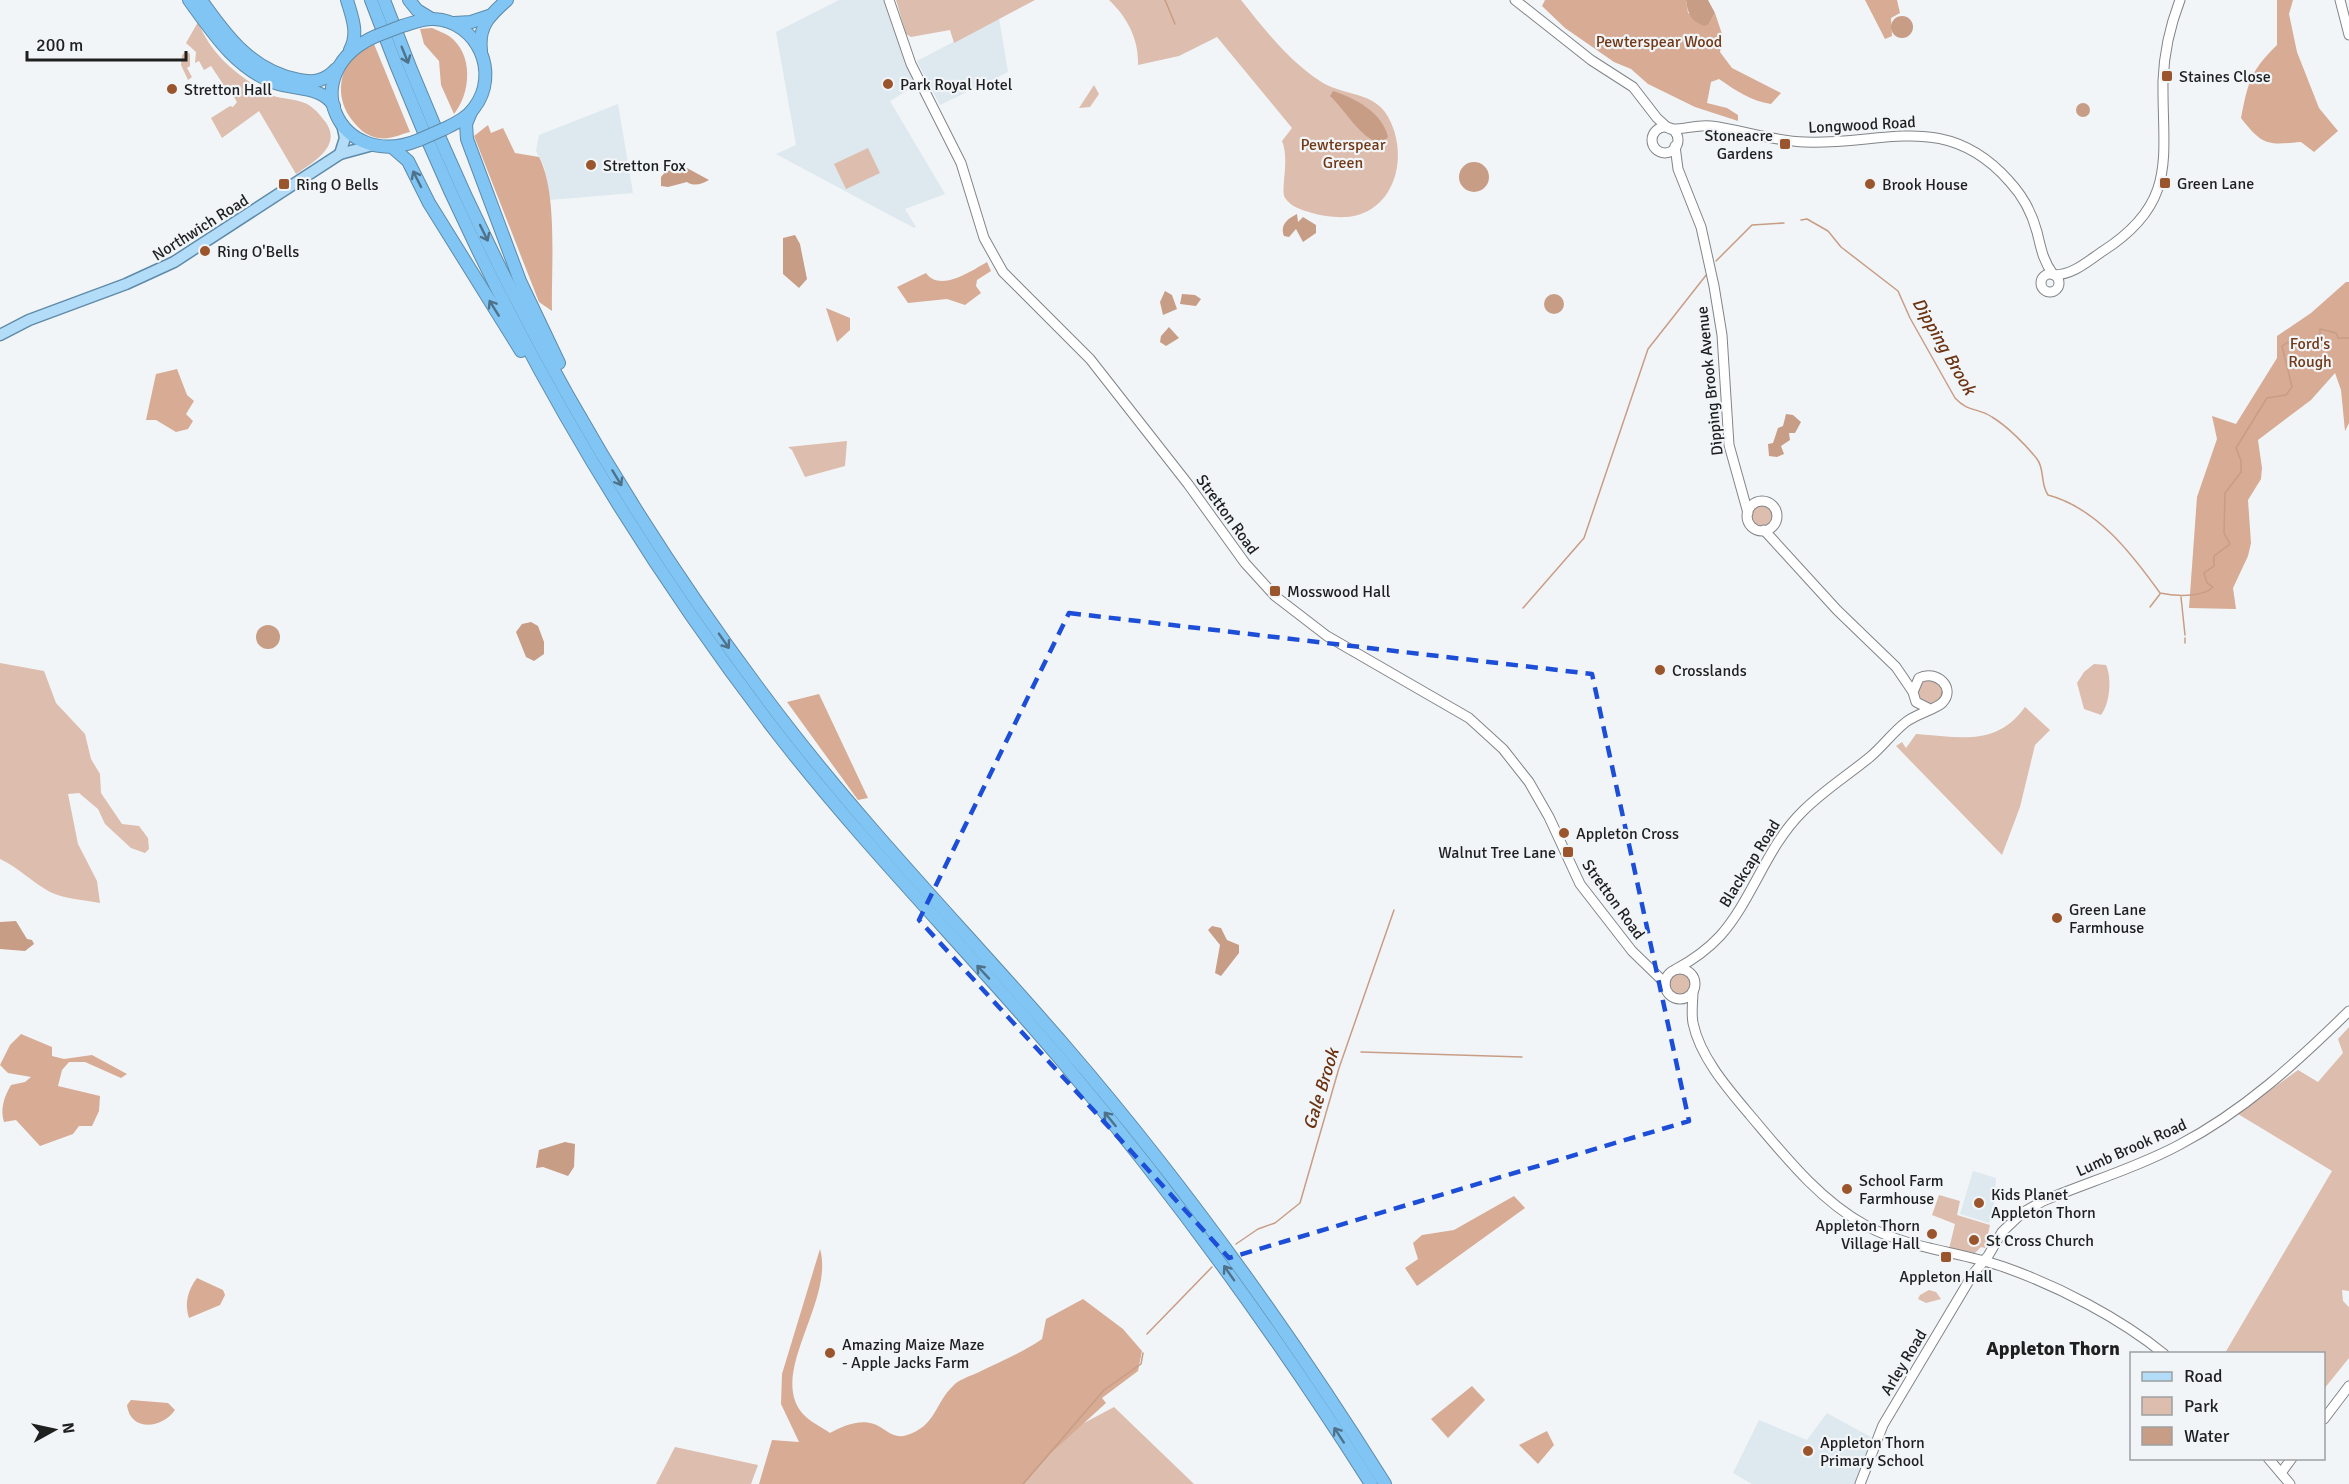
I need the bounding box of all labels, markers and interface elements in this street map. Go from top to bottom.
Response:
scale bar [27,24,186,62]
park label: Pewterspear Wood [1596,32,1722,52]
text: 200 m [36,34,83,56]
one-way arrow [400,45,411,63]
place label: Staines Close [2179,67,2271,87]
marker: Staines Close [2160,69,2174,83]
place label: Park Royal Hotel [900,75,1013,95]
marker: Park Royal Hotel [881,77,895,91]
place label: Stretton Hall [184,80,272,100]
marker: Stretton Hall [165,82,179,96]
street label: Longwood Road [1808,112,1916,138]
place label: Stoneacre Gardens [1704,126,1773,164]
park label: Pewterspear Green [1300,135,1386,173]
marker: Stoneacre Gardens [1778,137,1792,151]
place label: Stretton Fox [603,156,687,176]
marker: Stretton Fox [584,158,598,172]
one-way arrow [411,170,423,188]
place label: Green Lane [2177,174,2254,194]
place label: Ring O Bells [296,175,379,195]
place label: Brook House [1882,175,1968,195]
marker: Green Lane [2158,176,2172,190]
marker: Ring O Bells [277,177,291,191]
marker: Brook House [1863,177,1877,191]
street label: Northwich Road [149,190,252,265]
one-way arrow [478,224,490,242]
place label: Ring O'Bells [217,242,299,262]
marker: Ring O'Bells [198,244,212,258]
water label: Dipping Brook [1907,294,1982,400]
one-way arrow [488,299,500,316]
street label: Dipping Brook Avenue [1692,305,1728,457]
park label: Ford's Rough [2288,334,2332,372]
one-way arrow [611,469,623,486]
street label: Stretton Road [1191,471,1263,558]
place label: Mosswood Hall [1287,582,1391,602]
marker: Mosswood Hall [1268,584,1282,598]
one-way arrow [718,632,730,649]
place label: Crosslands [1672,661,1747,681]
marker: Crosslands [1653,663,1667,677]
street label: Blackcap Road [1715,816,1785,911]
place label: Appleton Cross [1576,824,1679,844]
marker: Appleton Cross [1557,826,1571,840]
place label: Walnut Tree Lane [1438,843,1556,863]
marker: Walnut Tree Lane [1561,845,1575,859]
street label: Stretton Road [1577,856,1649,943]
place label: Green Lane Farmhouse [2069,900,2146,938]
marker: Green Lane Farmhouse [2050,911,2064,925]
one-way arrow [976,965,990,980]
water label: Gale Brook [1298,1044,1344,1132]
one-way arrow [1104,1111,1117,1127]
street label: Lumb Brook Road [2073,1115,2190,1181]
place label: School Farm Farmhouse [1859,1171,1944,1209]
marker: School Farm Farmhouse [1840,1182,1854,1196]
place label: Kids Planet Appleton Thorn [1991,1185,2096,1223]
marker: Kids Planet Appleton Thorn [1972,1196,1986,1210]
place label: Appleton Thorn Village Hall [1815,1216,1920,1254]
marker: Appleton Thorn Village Hall [1925,1227,1939,1241]
place label: St Cross Church [1986,1231,2094,1251]
marker: St Cross Church [1967,1233,1981,1247]
marker: Appleton Hall [1939,1250,1953,1264]
one-way arrow [1223,1266,1236,1282]
place label: Appleton Hall [1899,1267,1993,1287]
street label: Arley Road [1876,1326,1931,1399]
place label: Amazing Maize Maze - Apple Jacks Farm [842,1335,985,1373]
district label: Appleton Thorn [1986,1336,2120,1361]
marker: Amazing Maize Maze - Apple Jacks Farm [823,1346,837,1360]
legend [2130,1352,2325,1460]
text: Road [2184,1365,2223,1387]
text: Park [2184,1395,2219,1417]
north arrow [24,1400,84,1460]
text: N [57,1421,79,1435]
text: Water [2184,1425,2230,1447]
one-way arrow [1333,1426,1346,1443]
place label: Appleton Thorn Primary School [1820,1433,1925,1471]
marker: Appleton Thorn Primary School [1801,1444,1815,1458]

